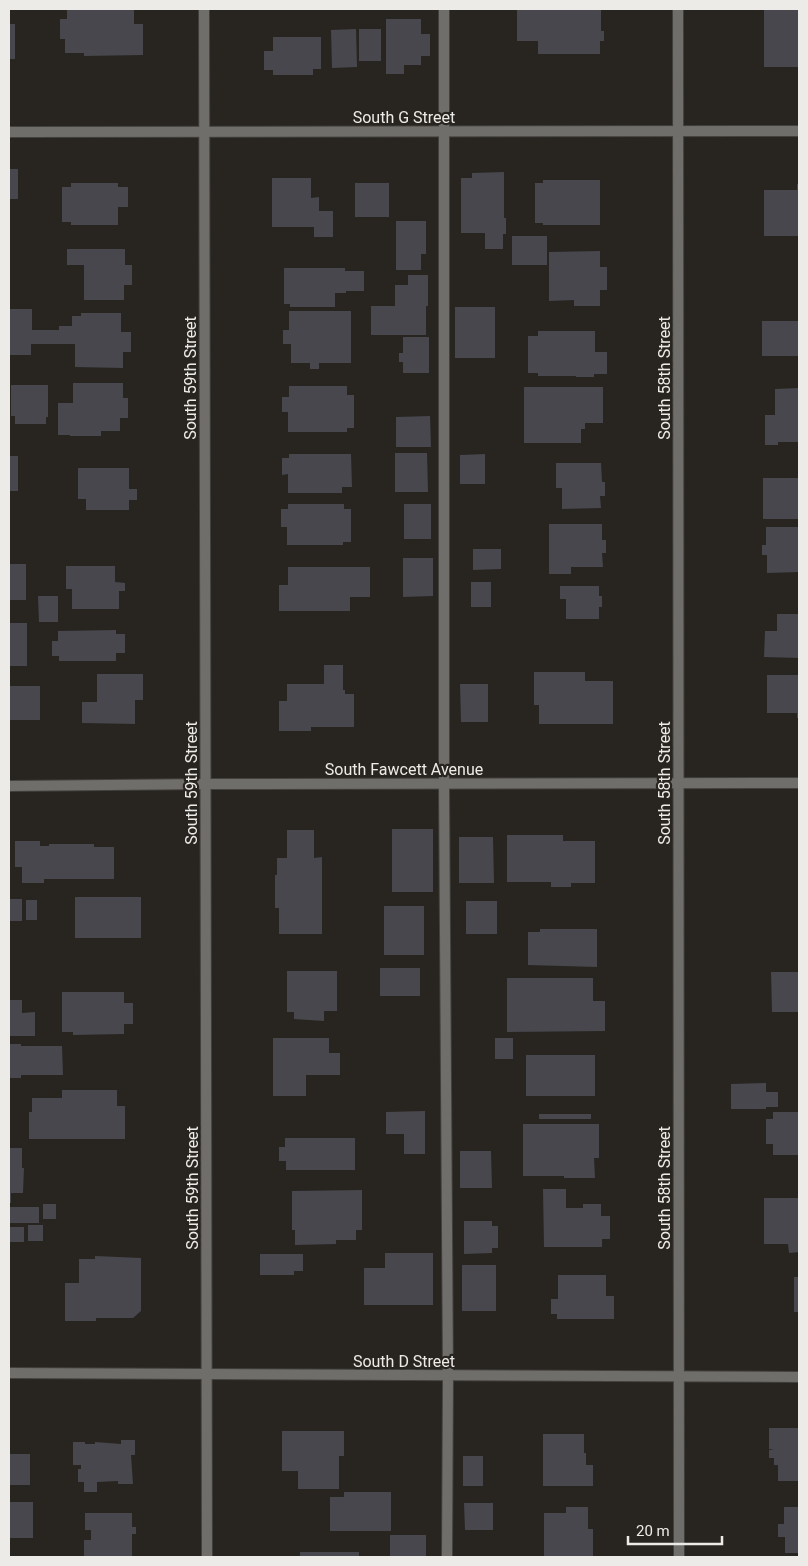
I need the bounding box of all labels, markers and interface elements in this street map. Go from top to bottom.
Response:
street label: South G Street [353,108,455,127]
street label: South 59th Street [181,316,200,440]
street label: South 58th Street [655,316,674,440]
street label: South 59th Street [182,721,201,845]
street label: South 58th Street [655,721,674,845]
street label: South Fawcett Avenue [325,760,483,779]
street label: South 59th Street [183,1126,202,1250]
street label: South 58th Street [655,1126,674,1250]
street label: South D Street [353,1352,455,1371]
scale bar [628,1514,722,1546]
text: 20 m [636,1522,670,1540]

